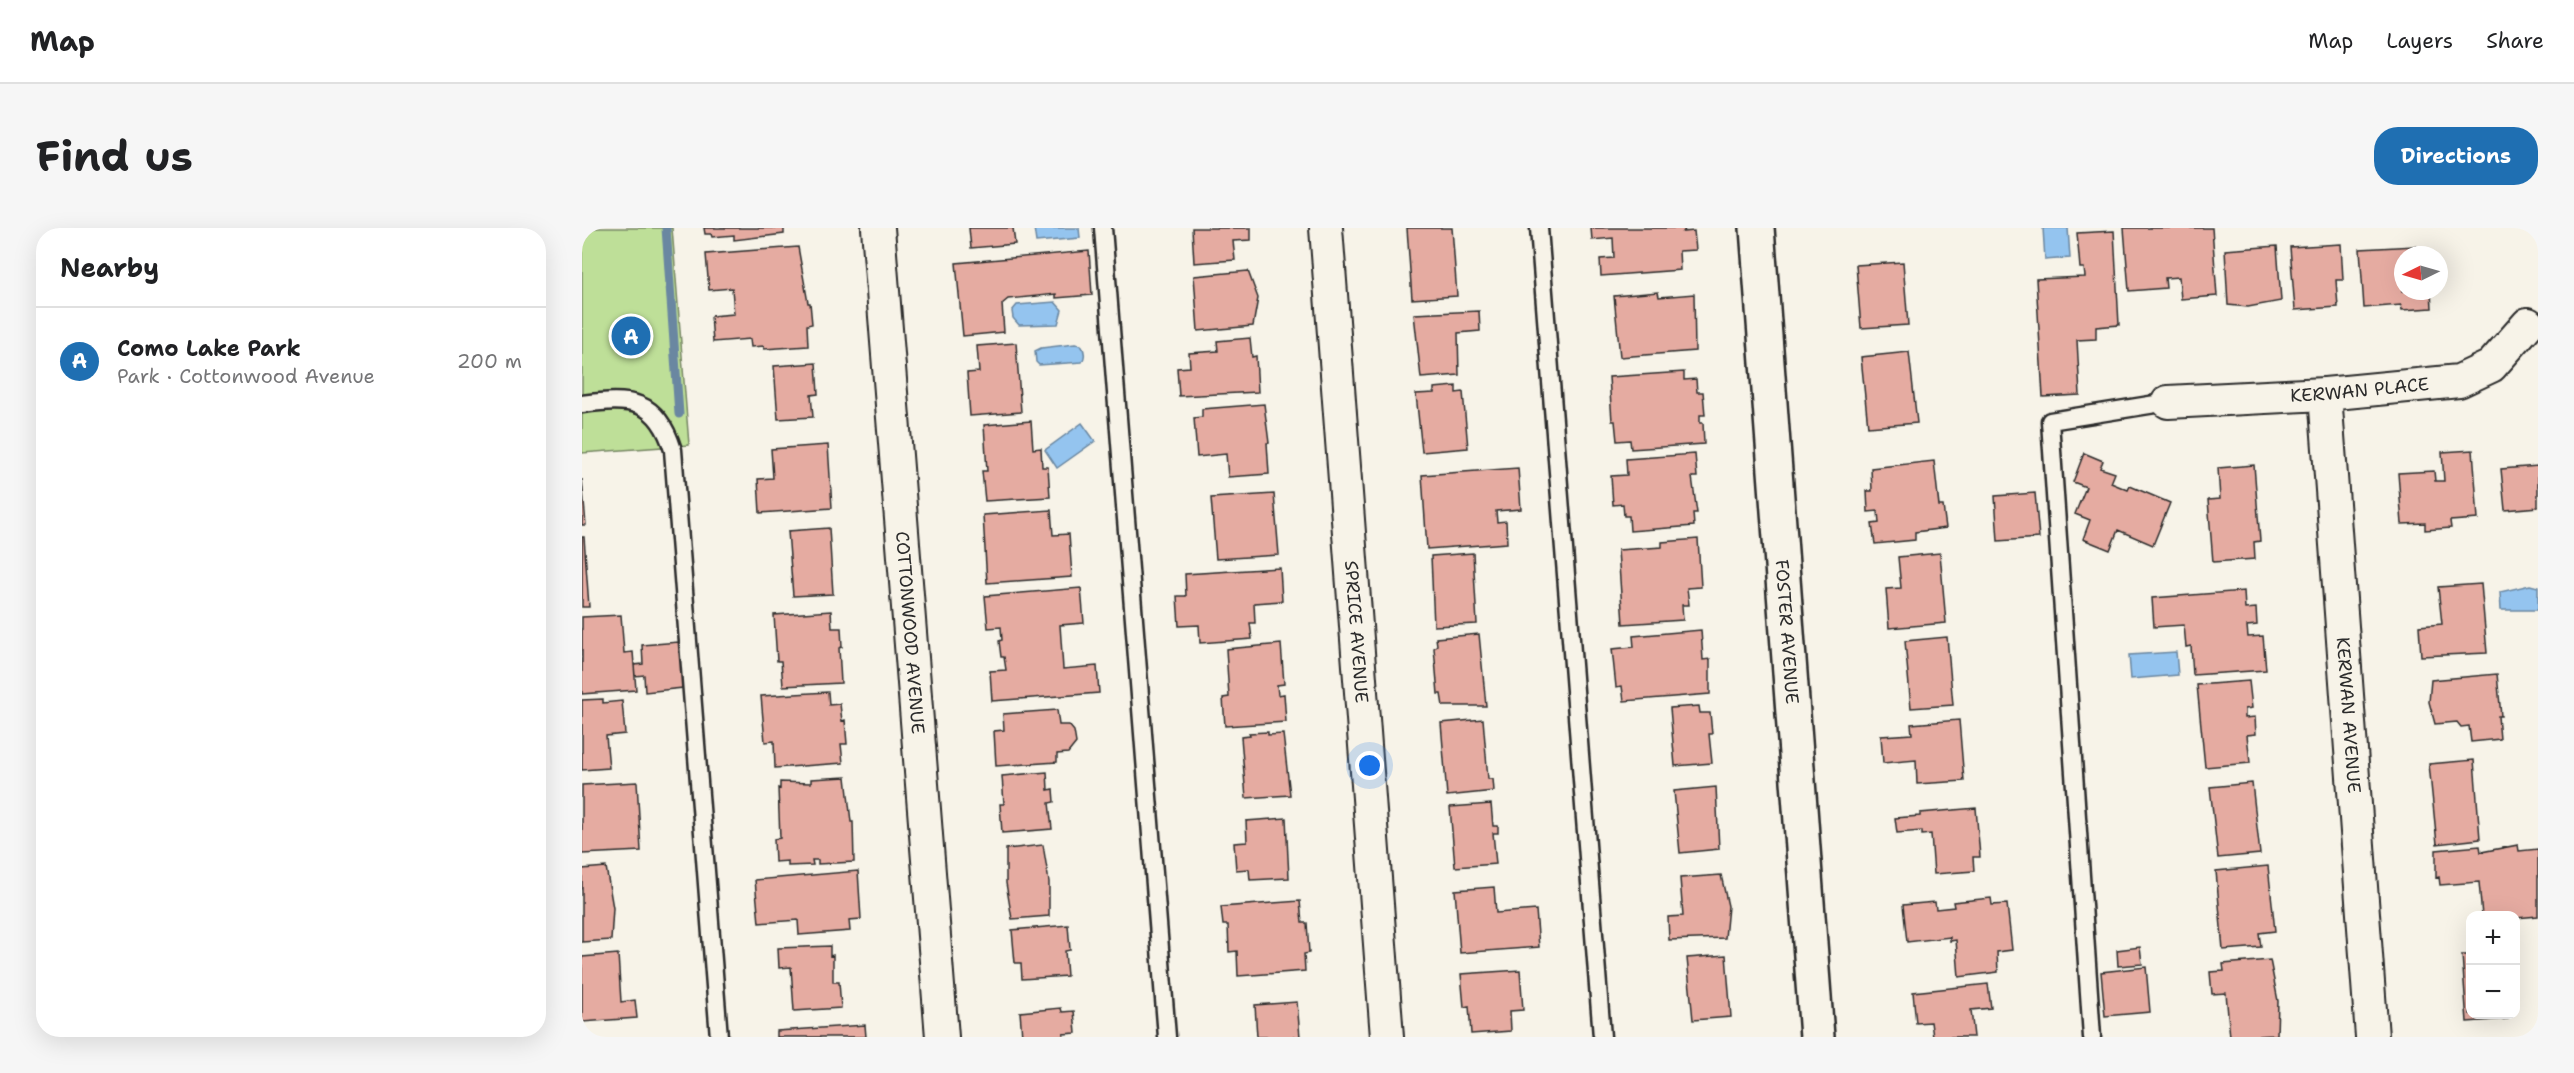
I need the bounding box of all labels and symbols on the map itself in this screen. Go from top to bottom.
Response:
north arrow [2394,246,2448,300]
pin: A [611,314,650,358]
street label: KERWAN PLACE [2290,372,2430,408]
street label: COTTONWOOD AVENUE [890,530,930,735]
street label: FOSTER AVENUE [1770,559,1804,705]
street label: SPRICE AVENUE [1339,560,1374,704]
street label: KERWAN AVENUE [2331,636,2366,794]
your location [1355,751,1384,780]

